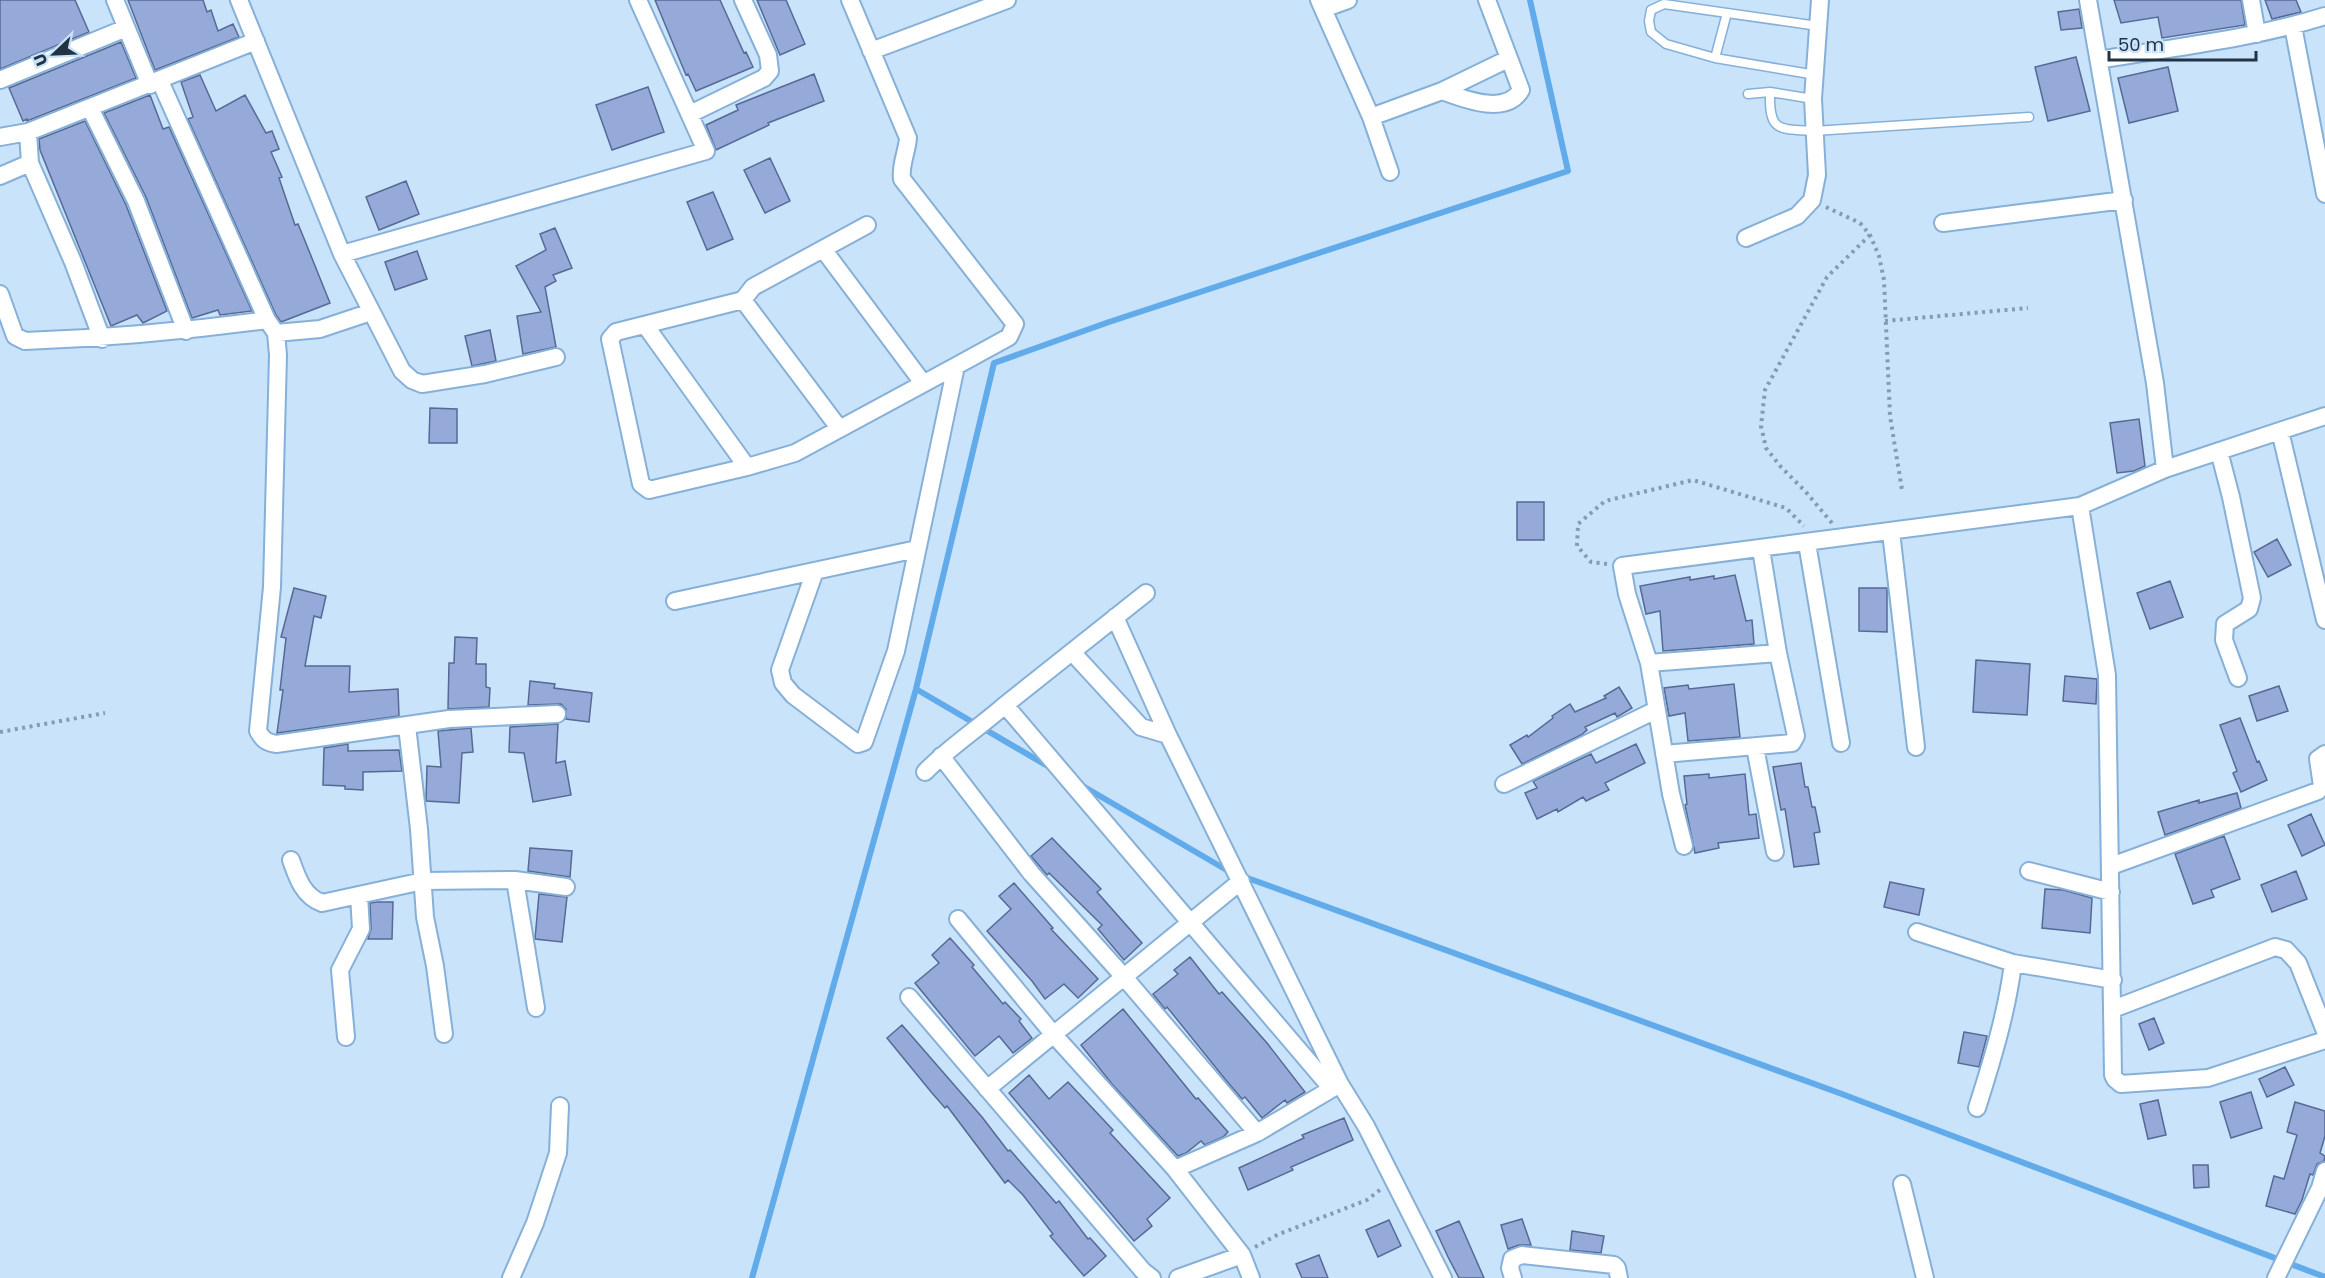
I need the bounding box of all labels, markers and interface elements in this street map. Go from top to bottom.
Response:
north arrow [24,24,84,84]
scale bar [2109,24,2256,62]
text: 50 m [2118,32,2164,57]
text: U [28,50,53,69]

